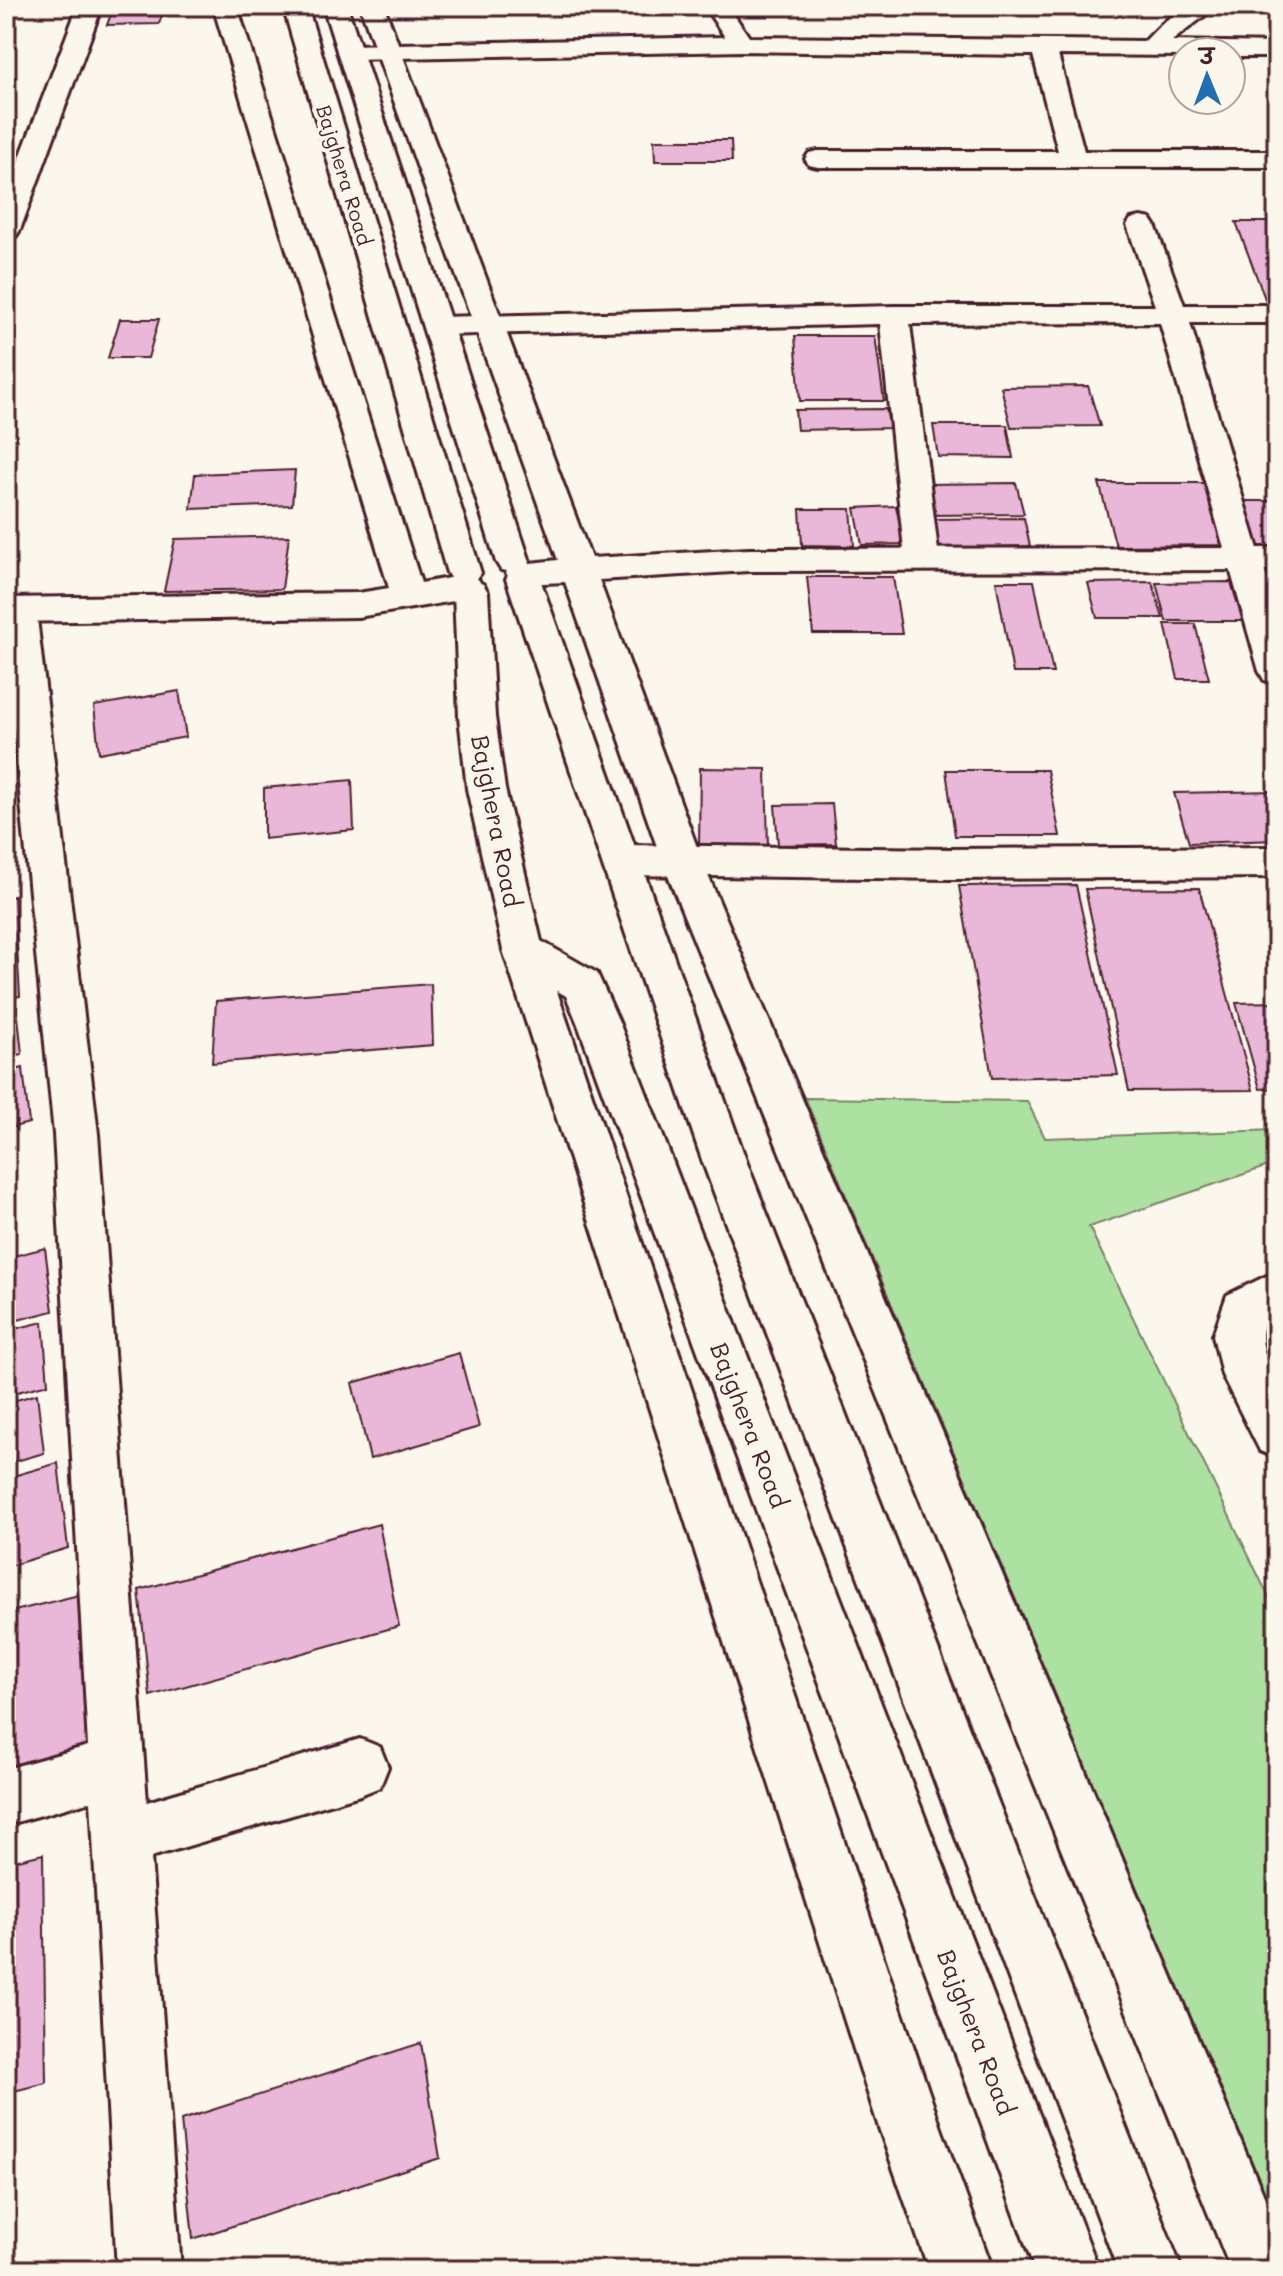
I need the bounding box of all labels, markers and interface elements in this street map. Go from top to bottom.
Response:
north arrow [1167,36,1247,116]
text: उ [1197,41,1217,70]
street label: Bajghera Road [311,102,379,248]
street label: Bajghera Road [465,732,529,910]
street label: Bajghera Road [704,1338,796,1512]
street label: Bajghera Road [931,1945,1023,2119]

